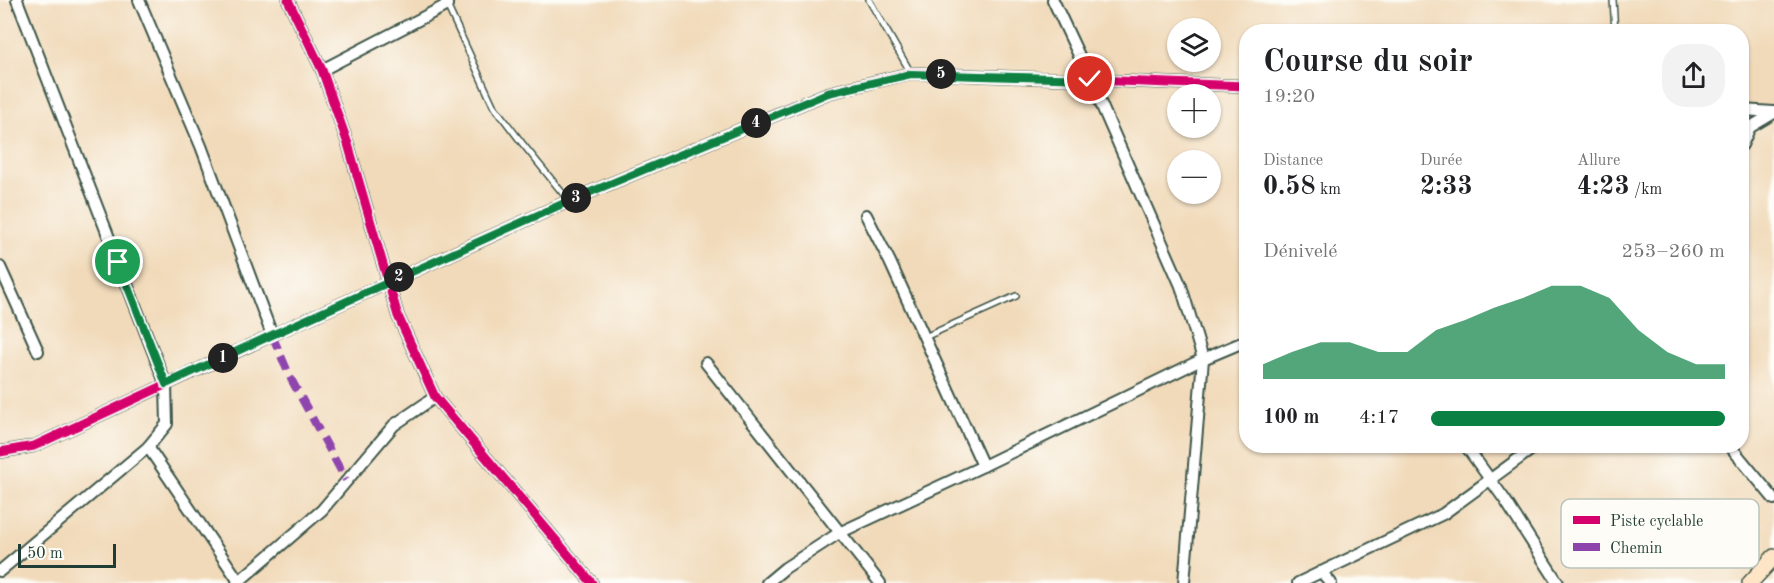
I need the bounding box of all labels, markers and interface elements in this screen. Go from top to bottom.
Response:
map controls [1167,18,1221,204]
button: layers [1167,18,1221,72]
button: share [1662,44,1725,107]
text: Course du soir [1263,46,1473,79]
pin [1064,53,1115,104]
pin: 5 [926,59,956,89]
icon: check [1073,62,1106,95]
text: 5 [936,66,946,82]
button: + [1167,84,1221,138]
text: 19:20 [1263,87,1315,107]
pin: 4 [741,108,771,138]
text: 4 [751,115,761,131]
button: − [1167,150,1221,204]
text: Distance [1263,153,1323,169]
text: Durée [1420,153,1462,169]
text: Allure [1577,153,1620,169]
text: 0.58 [1263,174,1316,200]
text: 2:33 [1420,174,1473,200]
text: 4:23 [1577,174,1630,200]
text: km [1316,182,1341,198]
text: /km [1630,182,1662,198]
pin: 3 [561,183,591,213]
text: 3 [571,190,581,206]
pin [92,236,143,287]
text: Dénivelé [1263,242,1337,262]
text: 253–260 m [1622,242,1725,262]
icon: arrive [101,245,134,278]
pin: 2 [384,262,414,292]
text: 2 [394,269,404,285]
pin: 1 [208,343,238,373]
text: 1 [218,350,228,366]
text: 100 m [1263,408,1319,428]
text: 4:17 [1359,408,1399,428]
legend [1561,499,1759,568]
text: Piste cyclable [1610,514,1703,530]
scale bar [18,541,116,568]
text: Chemin [1610,541,1663,557]
text: 50 m [27,546,63,562]

